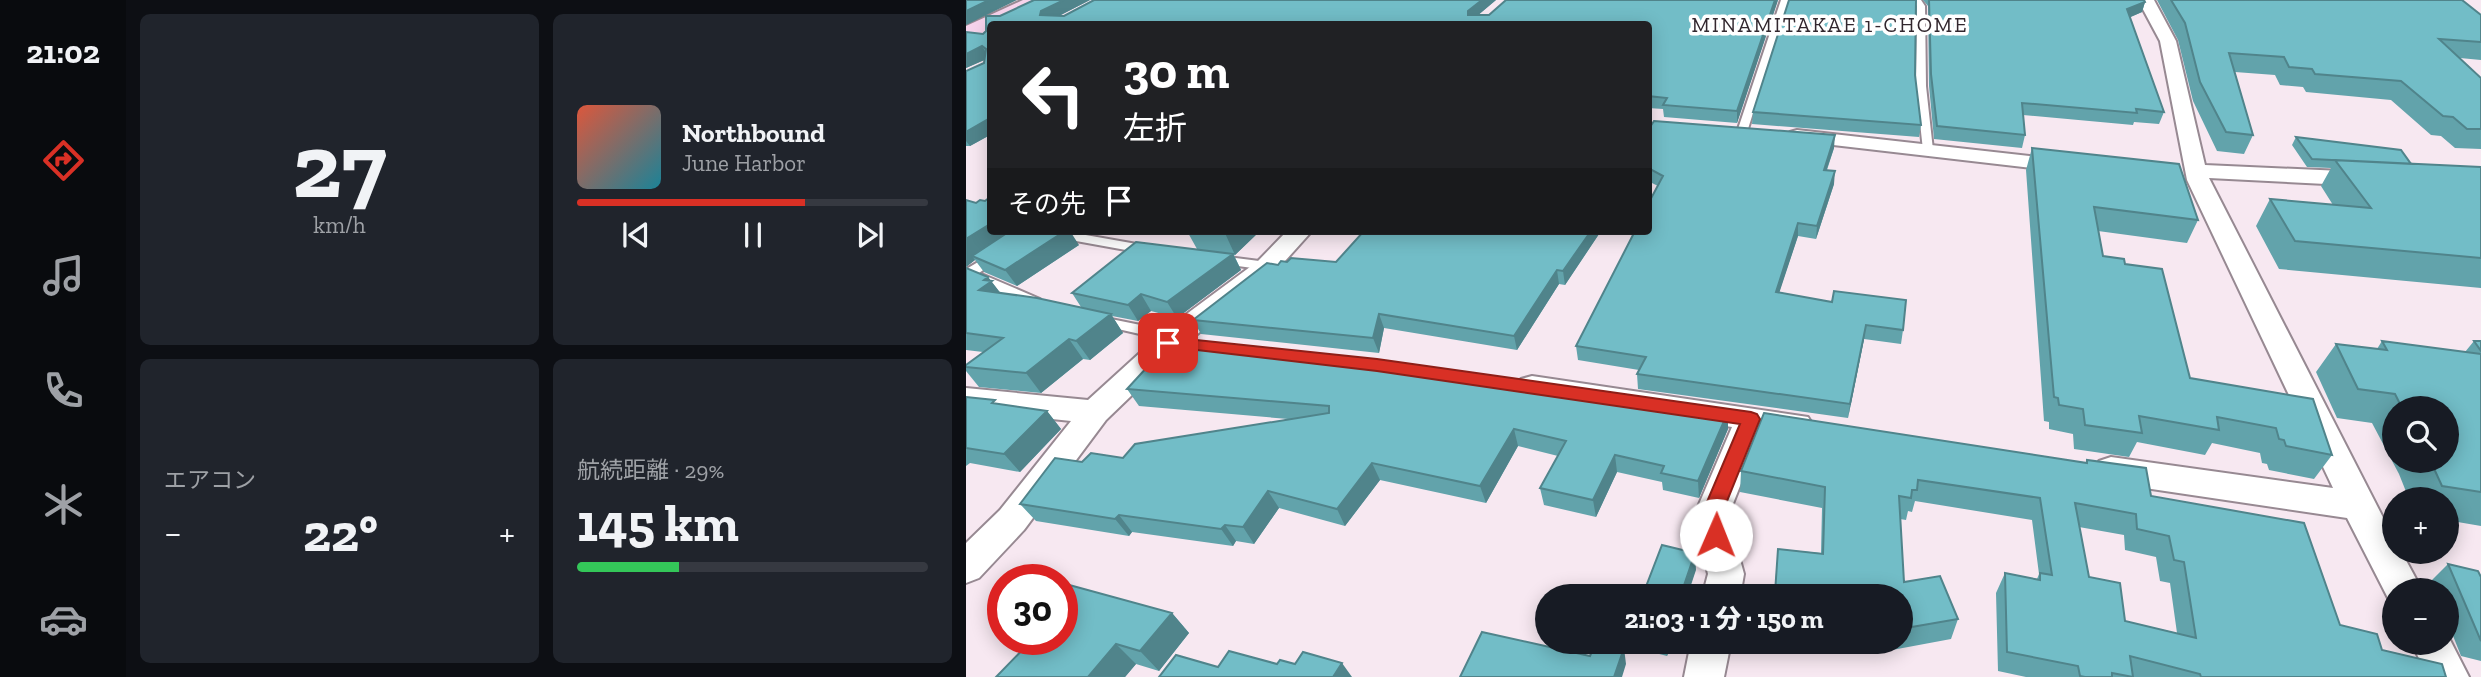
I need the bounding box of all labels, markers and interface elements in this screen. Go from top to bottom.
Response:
district label: MINAMITAKAE 1-CHOME [1691,12,1969,37]
text: 21:02 [26,33,100,71]
text: 30 m [1123,42,1229,101]
icon: left [1008,49,1099,140]
text: 左折 [1123,109,1187,147]
text: 27 [293,111,386,220]
text: Northbound [682,117,825,149]
icon: directions [39,136,88,185]
text: June Harbor [682,149,806,177]
icon: arrive [1100,182,1138,220]
text: その先 [1008,188,1086,220]
text: km/h [313,211,366,239]
icon: previous [617,216,655,254]
icon: pause [734,216,772,254]
icon: next [851,216,889,254]
icon: music [39,251,88,300]
pin [1138,313,1198,373]
icon: arrive [1149,324,1187,362]
icon: phone [39,366,88,415]
map controls [2382,396,2459,655]
button: search [2382,396,2459,473]
text: 航続距離 · 29% [577,456,724,484]
text: エアコン [164,466,256,494]
icon: climate [39,480,88,529]
button: + [2382,487,2459,564]
text: 145 km [577,492,739,554]
position arrow [1679,498,1753,572]
text: 22° [303,502,378,564]
text: − [164,510,182,556]
text: + [499,510,515,556]
speed limit sign: 30 [987,564,1078,655]
button: − [2382,578,2459,655]
icon: car [39,595,88,644]
text: 21:03 · 1 分 · 150 m [1624,603,1824,635]

